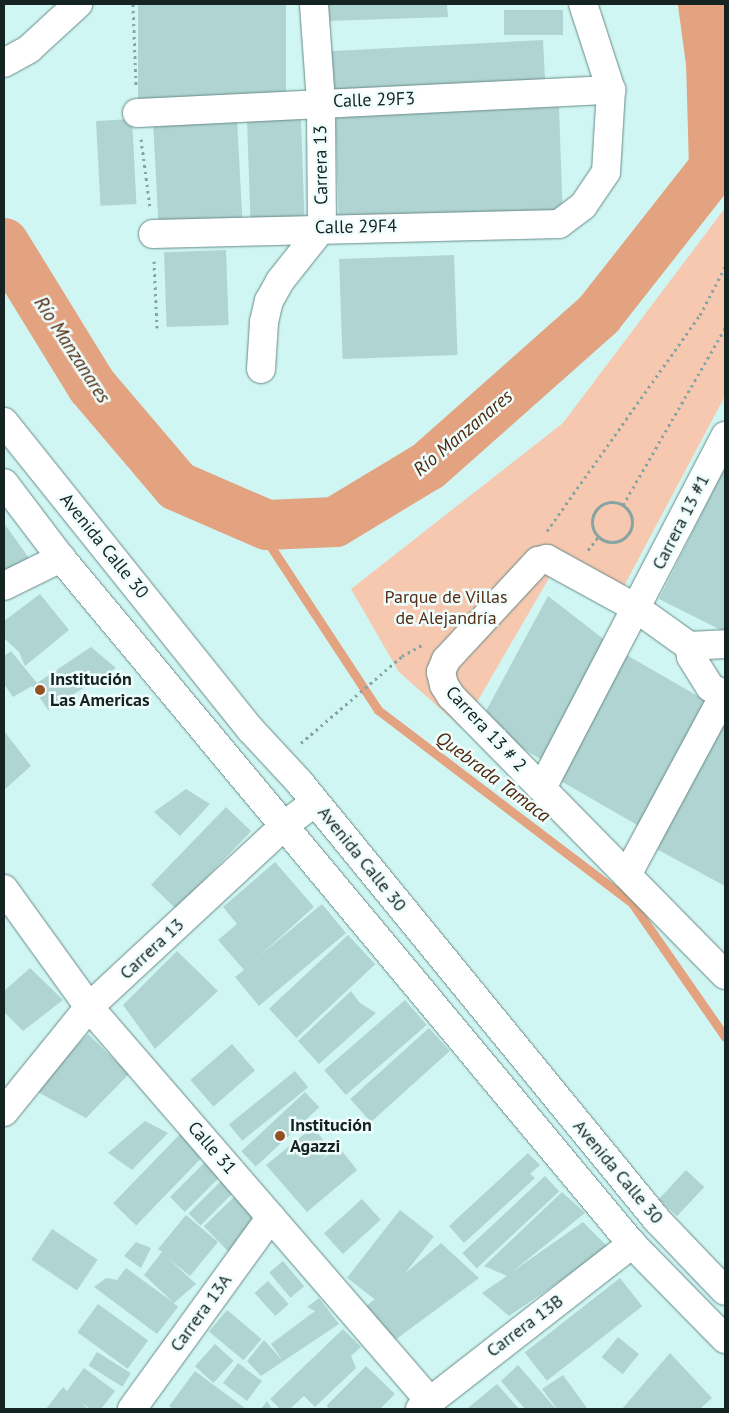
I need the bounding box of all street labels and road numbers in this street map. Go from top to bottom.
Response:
street label: Calle 29F3 [333,88,415,112]
street label: Carrera 13 [310,125,332,205]
street label: Calle 29F4 [315,215,397,239]
street label: Carrera 13 #1 [648,471,714,573]
street label: Avenida Calle 30 [55,489,153,603]
street label: Carrera 13 # 2 [441,682,531,776]
street label: Avenida Calle 30 [313,802,411,916]
street label: Carrera 13 [115,914,189,984]
street label: Avenida Calle 30 [568,1116,668,1228]
street label: Calle 31 [183,1117,241,1179]
street label: Carrera 13A [166,1270,236,1356]
street label: Carrera 13B [482,1290,568,1362]

